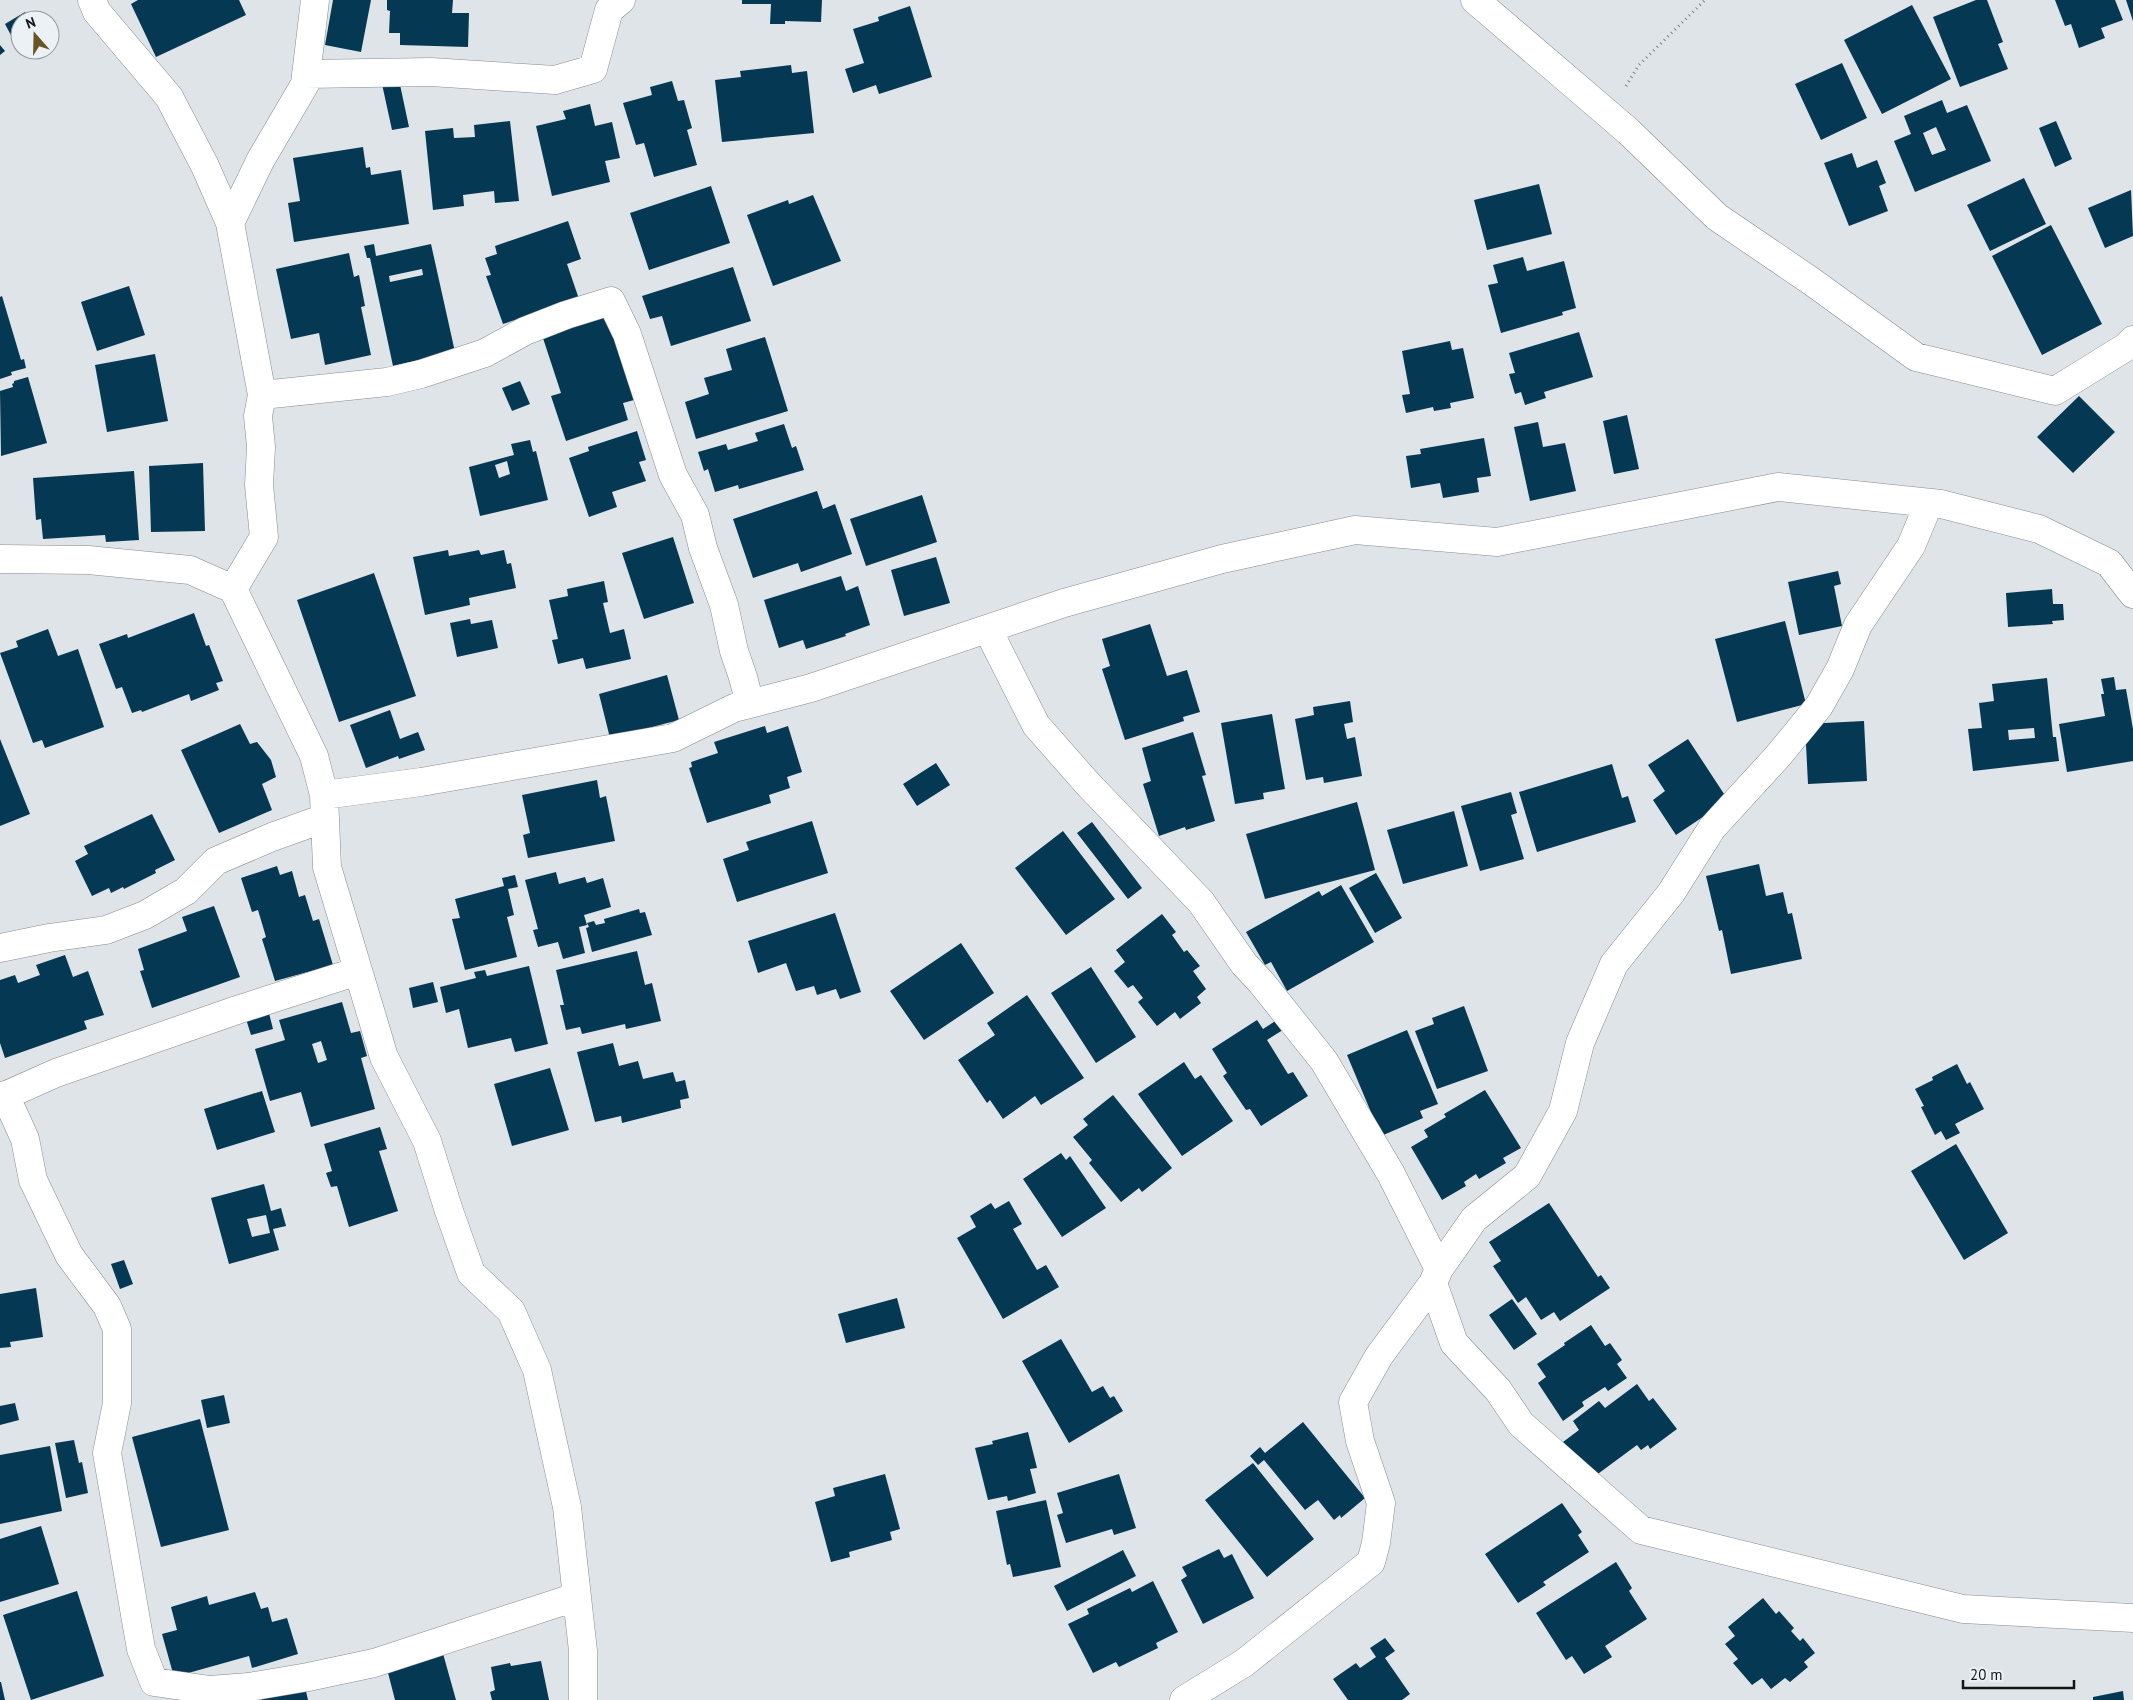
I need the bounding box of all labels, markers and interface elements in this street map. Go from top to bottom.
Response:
north arrow [10,10,60,60]
text: N [23,13,38,33]
scale bar [1963,1658,2074,1690]
text: 20 m [1970,1665,2003,1684]

